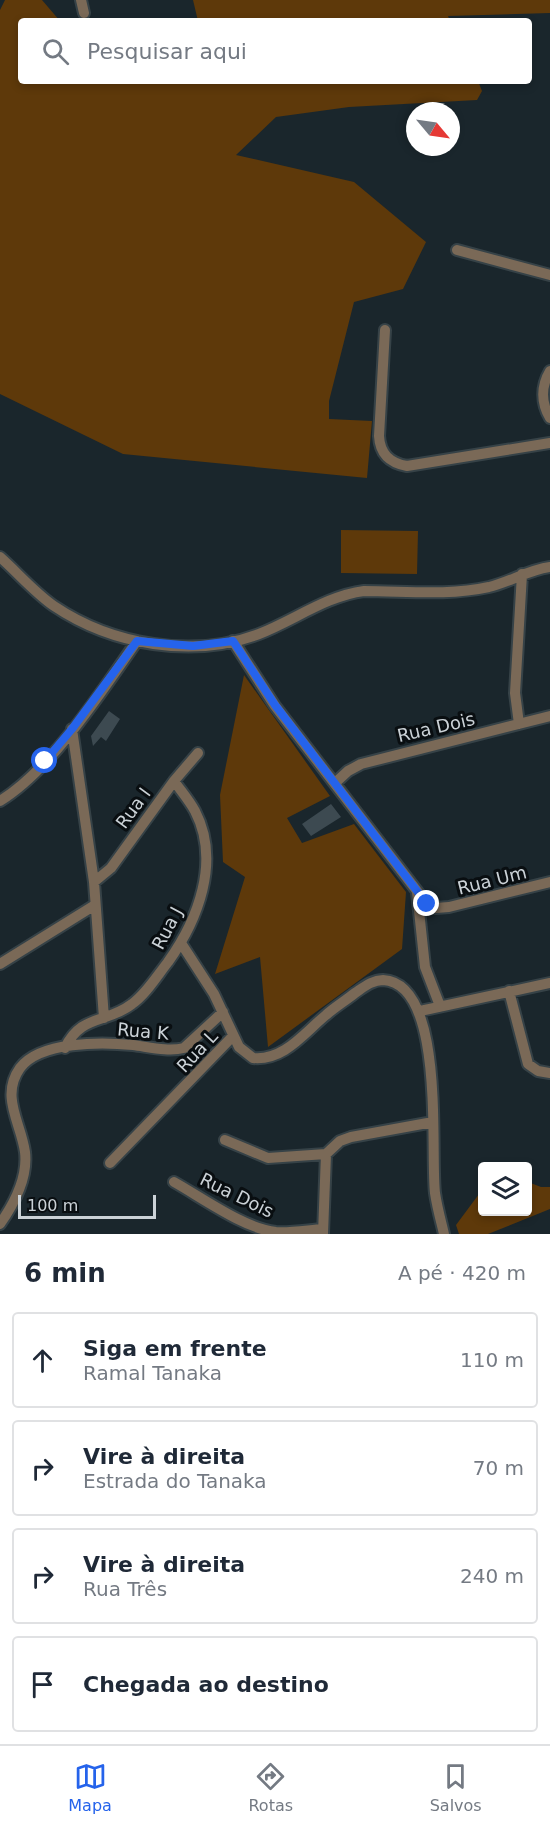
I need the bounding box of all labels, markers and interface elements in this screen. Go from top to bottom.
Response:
search box [18,18,532,84]
icon: search [39,35,72,68]
text: Pesquisar aqui [87,39,247,64]
north arrow [406,102,460,156]
street label: Rua Dois [395,708,477,746]
route start [31,747,57,773]
street label: Rua I [111,784,155,832]
street label: Rua Um [455,861,529,899]
route end [413,890,439,916]
street label: Rua J [147,903,187,953]
street label: Rua K [116,1018,171,1044]
street label: Rua L [172,1026,222,1076]
map controls [478,1162,532,1216]
button: layers [478,1162,532,1216]
street label: Rua Dois [197,1168,277,1222]
scale bar [18,1192,156,1220]
text: 100 m [27,1196,78,1215]
text: 6 min [24,1258,106,1288]
text: A pé · 420 m [398,1261,526,1285]
text: Siga em frente [83,1336,267,1361]
icon: ahead [26,1344,59,1377]
text: 110 m [460,1348,524,1372]
text: Ramal Tanaka [83,1361,222,1385]
text: Vire à direita [83,1444,245,1469]
icon: right [26,1452,59,1485]
text: 70 m [473,1456,524,1480]
text: Estrada do Tanaka [83,1469,267,1493]
text: Vire à direita [83,1552,245,1577]
icon: right [26,1560,59,1593]
text: 240 m [460,1564,524,1588]
text: Rua Três [83,1577,167,1601]
icon: arrive [26,1668,59,1701]
text: Chegada ao destino [83,1672,329,1697]
tab: Mapa [68,1760,112,1815]
tab: Rotas [248,1760,293,1815]
tab: Salvos [430,1760,482,1815]

